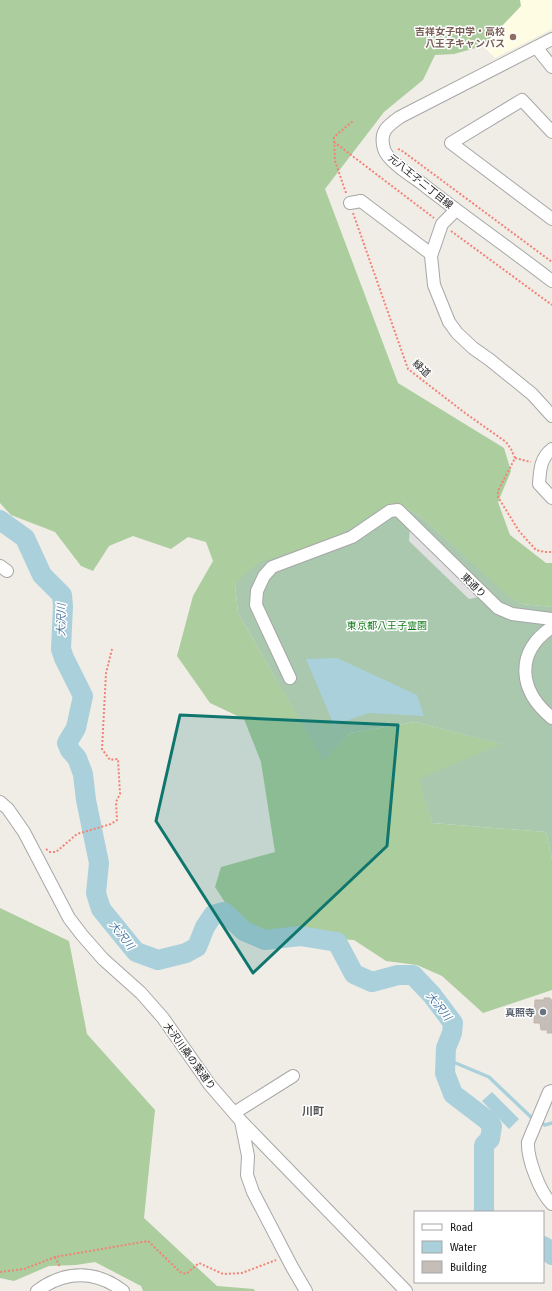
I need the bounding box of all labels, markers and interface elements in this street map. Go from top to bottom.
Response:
place label: 吉祥女子中学・高校 八王子キャンパス [415,26,505,49]
marker: 吉祥女子中学・高校 八王子キャンパス [508,32,518,42]
street label: 元八王子二丁目線 [386,152,455,211]
street label: 緑道 [411,358,433,379]
street label: 東通り [459,571,488,600]
water label: 大沢川 [55,602,67,637]
park label: 東京都八王子霊園 [347,620,427,631]
water label: 大沢川 [107,918,138,952]
water label: 大沢川 [424,989,455,1023]
place label: 真照寺 [505,1007,535,1018]
marker: 真照寺 [538,1007,548,1017]
street label: 大沢川桑の葉通り [162,1021,218,1092]
district label: 川町 [302,1105,324,1117]
legend [414,1211,544,1283]
text: Road [450,1220,473,1234]
text: Water [450,1240,477,1254]
text: Building [450,1260,488,1274]

